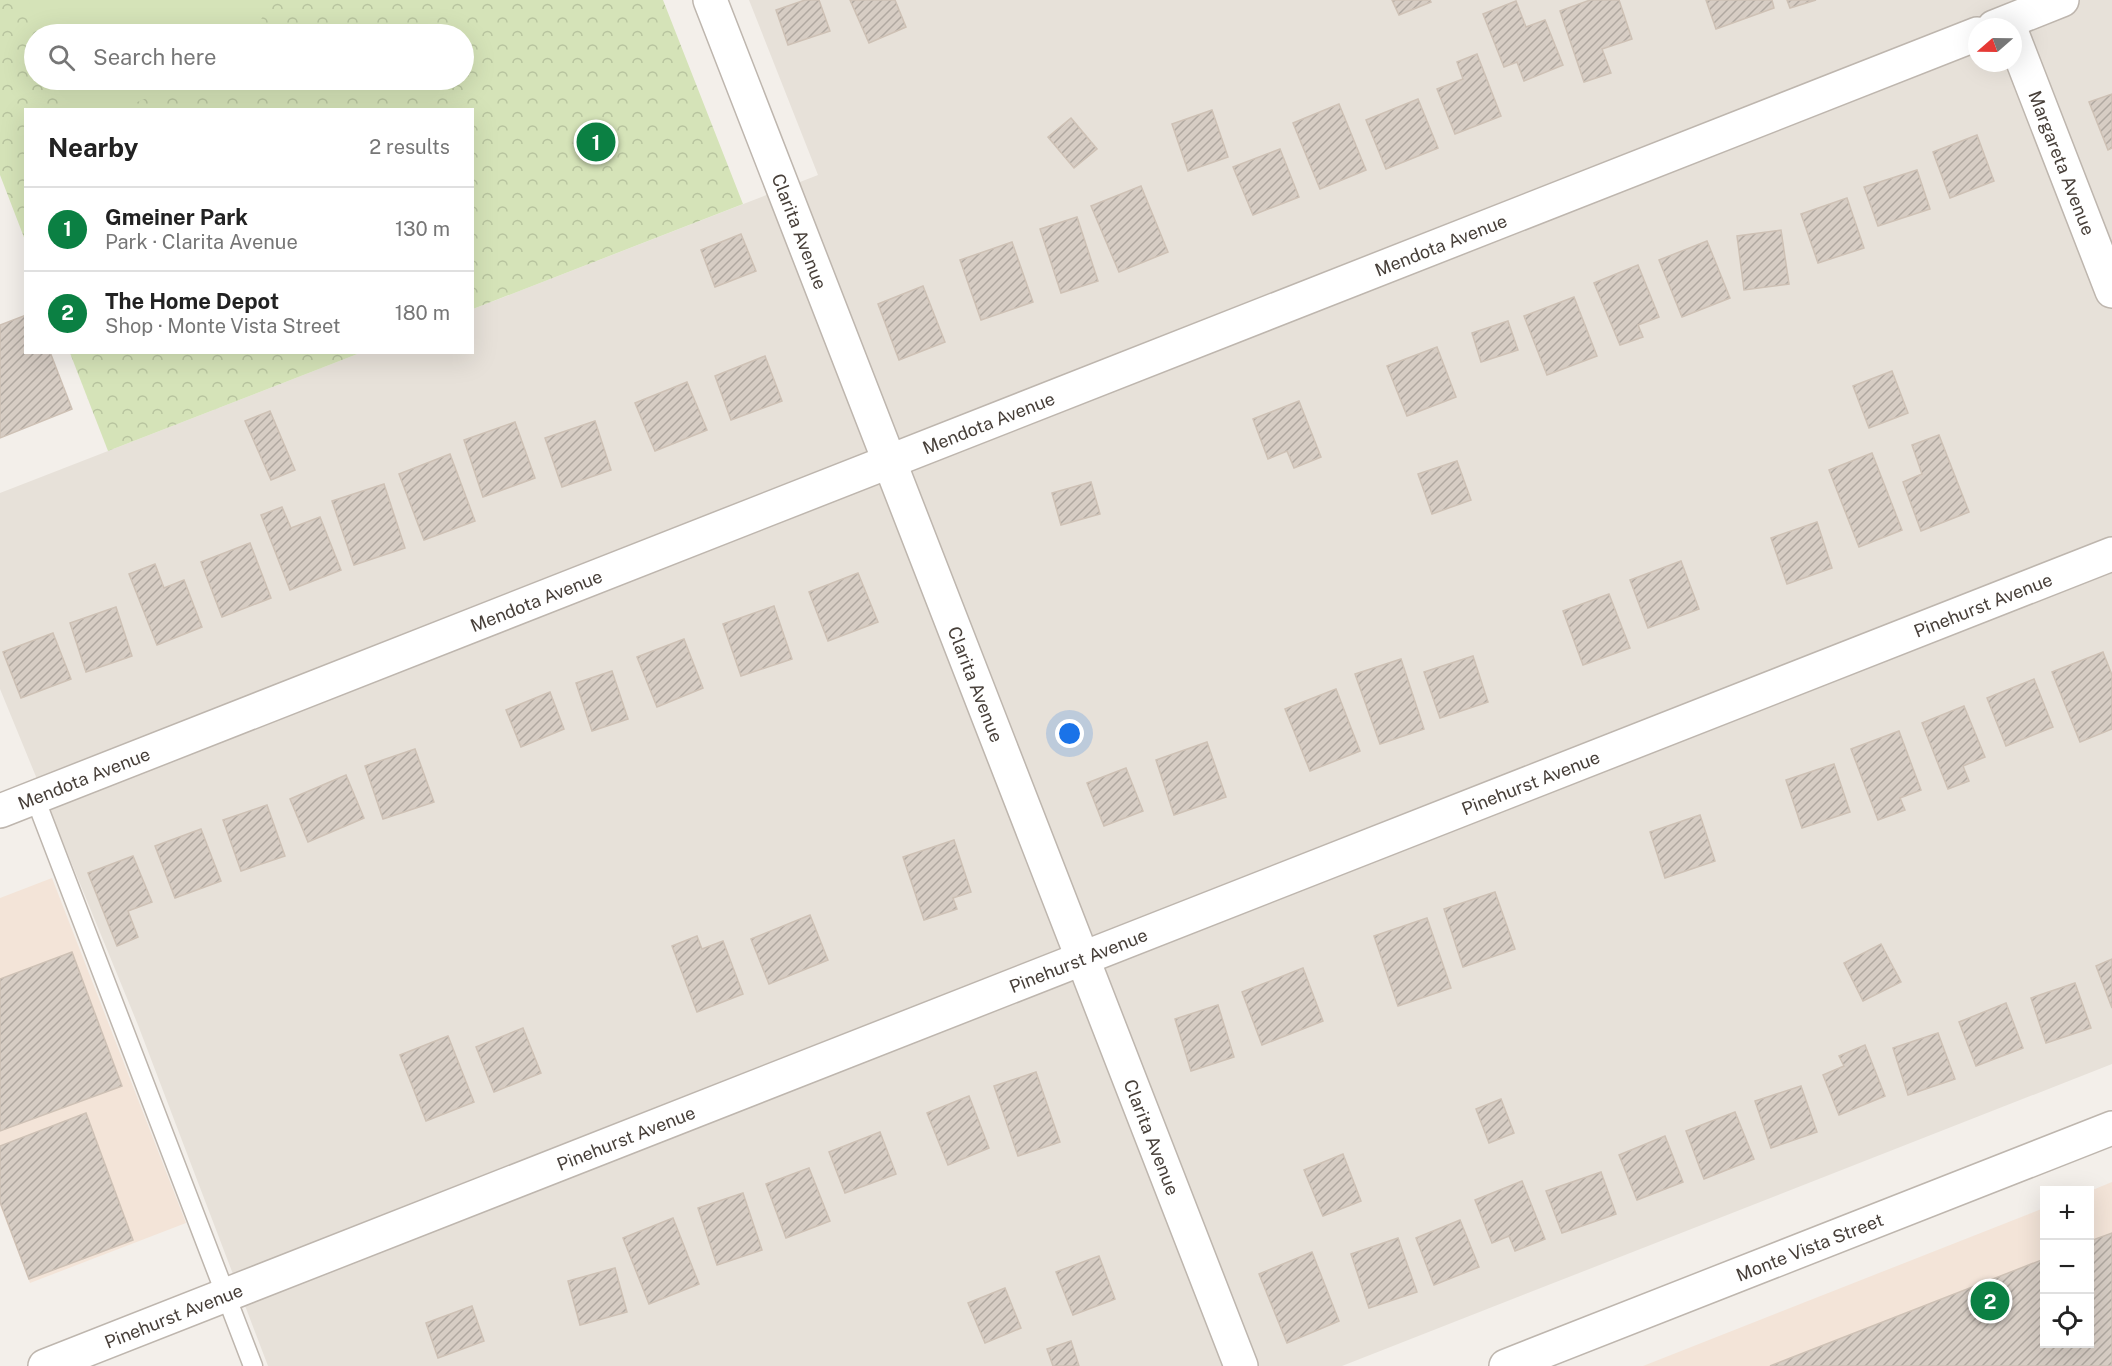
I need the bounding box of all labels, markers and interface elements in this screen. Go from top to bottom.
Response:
north arrow [1968,18,2022,72]
search box [24,24,474,90]
icon: search [45,41,78,74]
text: Search here [93,44,217,70]
street label: Margareta Avenue [2025,87,2100,238]
pin: 1 [576,120,616,164]
text: Nearby [48,132,138,163]
text: 2 results [369,135,450,159]
street label: Clarita Avenue [768,170,832,292]
text: Gmeiner Park [105,204,248,230]
street label: Mendota Avenue [1372,209,1510,280]
text: 1 [63,217,72,241]
text: 130 m [395,217,450,241]
text: Park · Clarita Avenue [105,230,298,254]
text: The Home Depot [105,288,279,314]
text: 2 [61,301,74,325]
text: 180 m [395,301,450,325]
text: Shop · Monte Vista Street [105,314,341,338]
street label: Mendota Avenue [919,387,1057,458]
street label: Mendota Avenue [467,565,605,636]
street label: Pinehurst Avenue [1911,568,2055,641]
street label: Clarita Avenue [944,623,1008,745]
your location [1055,719,1084,748]
street label: Mendota Avenue [15,743,153,813]
street label: Pinehurst Avenue [1458,746,1603,819]
street label: Pinehurst Avenue [1006,924,1150,997]
street label: Clarita Avenue [1120,1076,1184,1198]
street label: Pinehurst Avenue [554,1101,698,1174]
map controls [2040,1186,2094,1348]
button: + [2040,1186,2094,1240]
street label: Monte Vista Street [1733,1208,1886,1285]
button: − [2040,1240,2094,1294]
pin: 2 [1970,1278,2010,1324]
street label: Pinehurst Avenue [101,1279,246,1352]
button: locate [2040,1294,2094,1348]

